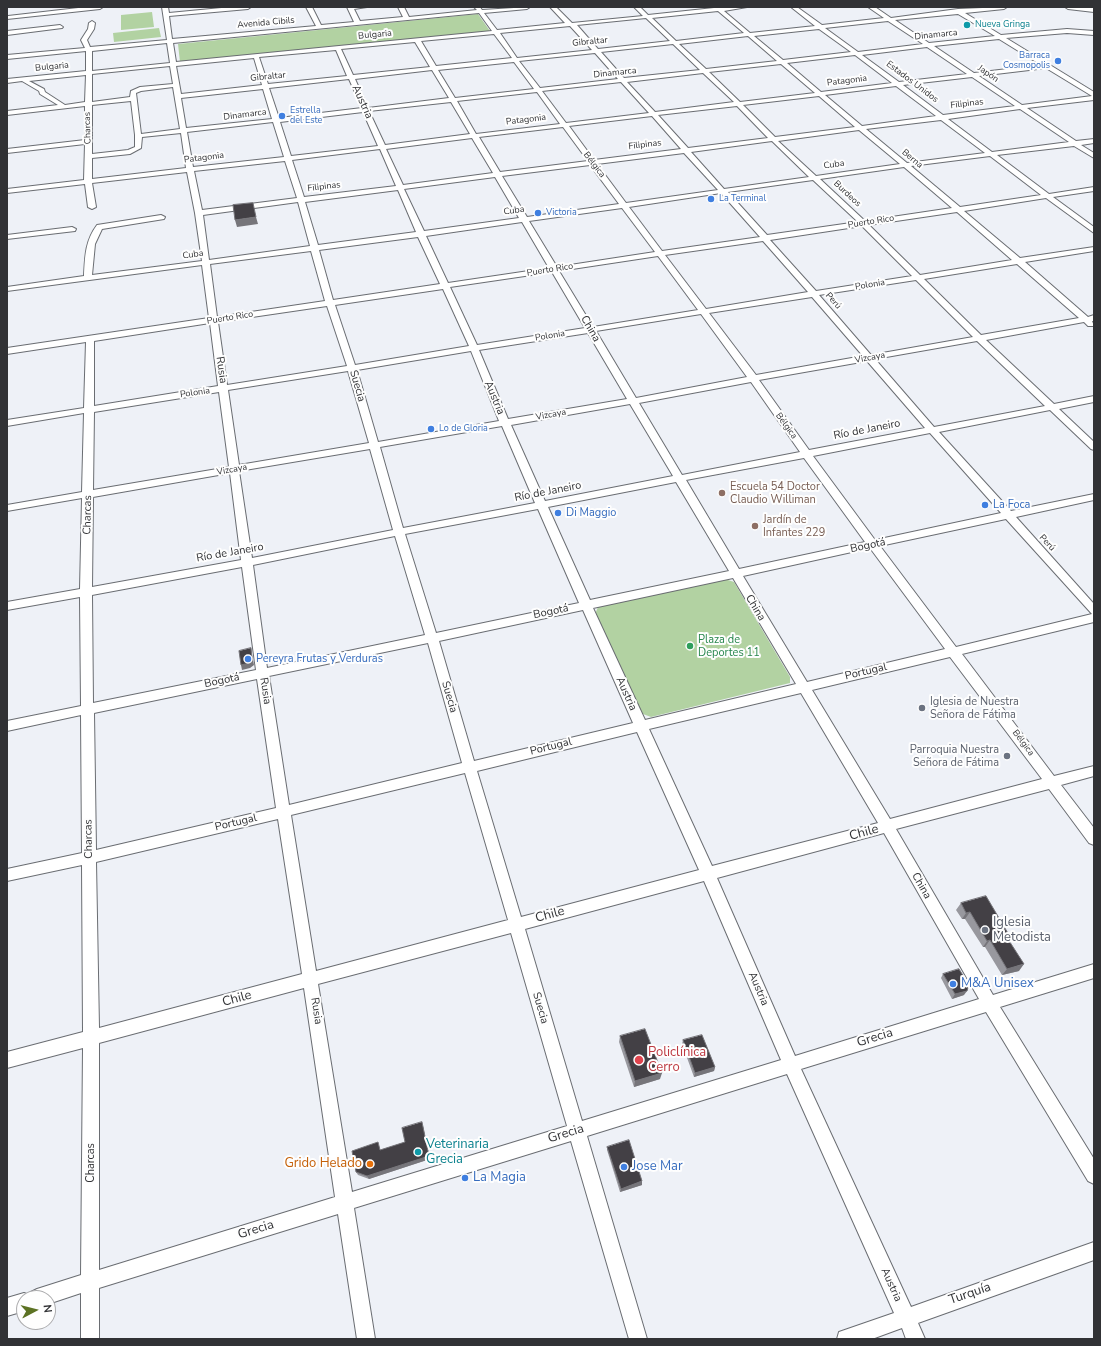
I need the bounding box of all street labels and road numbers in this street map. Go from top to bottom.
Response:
street label: Avenida Cibils [237,15,295,31]
street label: Dinamarca [914,27,958,43]
street label: Bulgaria [358,28,392,42]
street label: Gibraltar [572,35,608,49]
street label: Estados Unidos [884,59,940,105]
street label: Bulgaria [35,60,69,74]
street label: Japón [975,63,1001,85]
street label: Dinamarca [593,65,637,81]
street label: Gibraltar [250,70,286,84]
street label: Patagonia [826,73,868,89]
street label: Austria [349,83,375,121]
street label: Filipinas [950,97,984,111]
street label: Dinamarca [223,107,267,123]
street label: Charcas [82,112,94,144]
street label: Patagonia [505,112,547,128]
street label: Filipinas [628,138,662,152]
street label: Berna [899,147,925,171]
street label: Patagonia [183,150,225,166]
street label: Bélgica [581,150,607,180]
street label: Cuba [823,158,845,172]
street label: Burdeos [831,179,863,209]
street label: Filipinas [307,180,341,194]
street label: Cuba [503,204,525,218]
street label: Puerto Rico [847,213,895,231]
street label: Cuba [182,248,204,262]
street label: Puerto Rico [526,261,574,279]
street label: Polonia [854,277,886,293]
street label: Perú [823,290,843,312]
street label: Puerto Rico [206,309,254,327]
street label: China [577,313,603,345]
street label: Polonia [534,328,566,344]
street label: Vizcaya [854,350,886,366]
street label: Rusia [213,356,229,384]
street label: Suecia [346,369,368,403]
street label: Austria [481,379,507,417]
street label: Polonia [179,386,211,400]
street label: Vizcaya [535,407,567,423]
street label: Bélgica [773,411,799,441]
street label: Río de Janeiro [832,417,902,443]
street label: Vizcaya [216,462,248,478]
street label: Río de Janeiro [513,479,583,505]
street label: Charcas [81,495,95,535]
street label: Perú [1037,533,1057,553]
street label: Bogotá [849,536,887,556]
street label: Río de Janeiro [195,541,265,565]
street label: China [742,592,768,624]
street label: Bogotá [532,602,570,622]
street label: Portugal [844,661,888,683]
street label: Bogotá [203,671,241,691]
street label: Austria [613,675,639,713]
street label: Rusia [256,677,274,705]
street label: Suecia [438,680,460,714]
street label: Bélgica [1010,728,1036,758]
street label: Portugal [529,735,573,759]
street label: Portugal [214,812,258,834]
street label: Charcas [82,819,96,859]
street label: Chile [848,822,880,844]
street label: China [908,870,934,902]
street label: Chile [534,904,566,926]
street label: Austria [745,970,771,1008]
street label: Chile [221,988,253,1010]
street label: Suecia [529,991,551,1025]
street label: Rusia [307,997,325,1025]
street label: Grecia [855,1025,895,1051]
street label: Grecia [546,1121,586,1147]
street label: Charcas [84,1143,98,1183]
street label: Grecia [236,1217,276,1243]
street label: Austria [878,1266,904,1304]
street label: Turquía [947,1280,993,1308]

